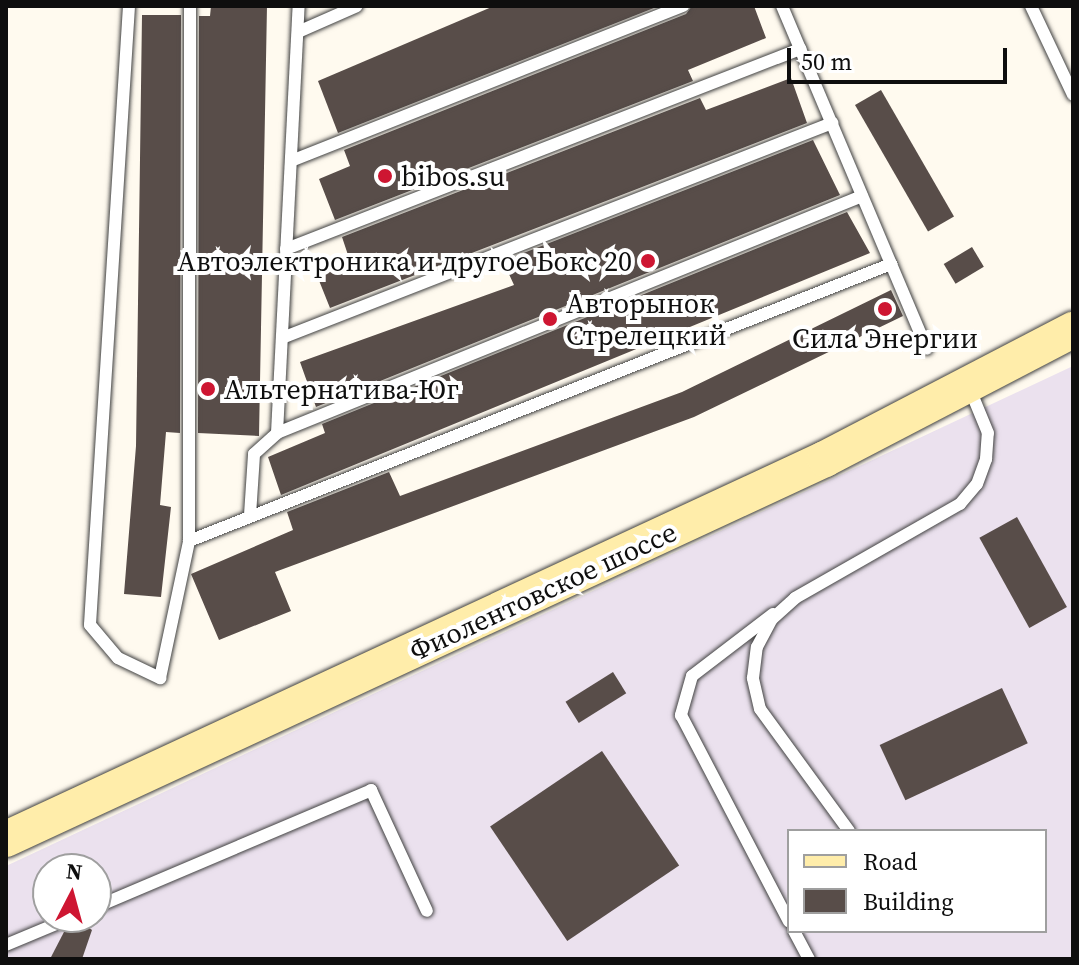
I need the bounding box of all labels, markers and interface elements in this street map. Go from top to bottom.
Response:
scale bar [791,32,1011,82]
text: 50 m [801,45,852,78]
place label: bibos.su [401,159,505,193]
marker: bibos.su [376,167,394,185]
place label: Автоэлектроника и другое Бокс 20 [177,244,632,278]
marker: Автоэлектроника и другое Бокс 20 [639,252,657,270]
place label: Авторынок Стрелецкий [566,286,727,352]
marker: Сила Энергии [876,300,894,318]
marker: Авторынок Стрелецкий [541,310,559,328]
place label: Сила Энергии [792,321,978,355]
place label: Альтернатива-Юг [224,372,459,406]
marker: Альтернатива-Юг [199,380,217,398]
street label: Фиолентовское шоссе [404,514,682,668]
legend [787,829,1047,933]
text: Road [863,845,917,878]
north arrow [32,853,112,933]
text: N [65,855,84,887]
text: Building [863,885,954,918]

